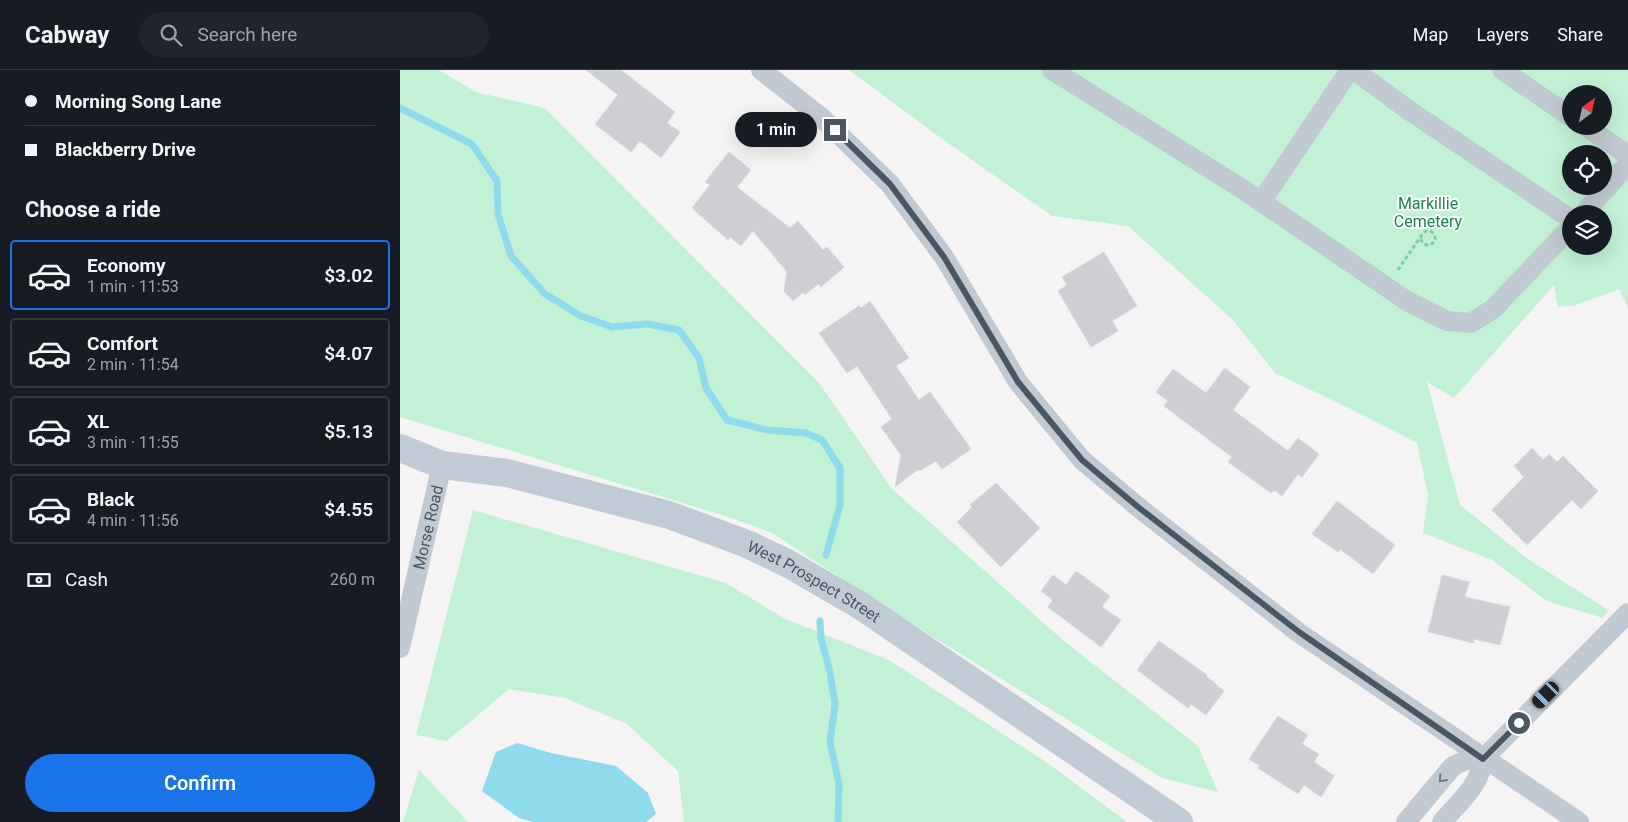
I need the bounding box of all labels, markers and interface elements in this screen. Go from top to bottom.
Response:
search box [139,12,489,57]
text: Cabway [25,21,109,49]
icon: search [157,21,185,49]
text: Search here [197,23,297,46]
text: Map [1413,24,1448,45]
text: Layers [1476,24,1529,45]
text: Share [1557,24,1603,45]
north arrow [1562,85,1612,135]
map controls [1562,85,1612,255]
text: Morning Song Lane [55,90,221,113]
callout: 1 min [735,112,818,148]
route end [824,119,846,141]
text: 1 min [756,120,796,139]
text: Blackberry Drive [55,138,196,161]
button: locate [1562,145,1612,195]
park label: Markillie Cemetery [1394,194,1463,231]
text: Choose a ride [25,197,161,222]
button: layers [1562,205,1612,255]
icon: car [27,253,72,298]
text: Economy [87,254,166,277]
text: $3.02 [324,264,373,287]
text: 1 min · 11:53 [87,277,179,296]
icon: car [27,331,72,376]
text: Comfort [87,332,158,355]
text: $4.07 [324,342,373,365]
text: 2 min · 11:54 [87,355,179,374]
icon: car [27,409,72,454]
text: XL [87,410,109,433]
text: $5.13 [324,420,373,443]
text: 3 min · 11:55 [87,433,179,452]
street label: Morse Road [409,483,447,571]
icon: car [27,487,72,532]
text: Black [87,488,134,511]
text: $4.55 [324,498,373,521]
text: 4 min · 11:56 [87,511,179,530]
street label: West Prospect Street [744,537,884,626]
icon: cash [25,566,53,594]
text: Cash [65,568,108,591]
text: 260 m [330,570,375,589]
car [1530,679,1561,711]
route start [1508,712,1530,734]
button: Confirm [25,754,375,812]
one-way arrow [1439,774,1448,783]

